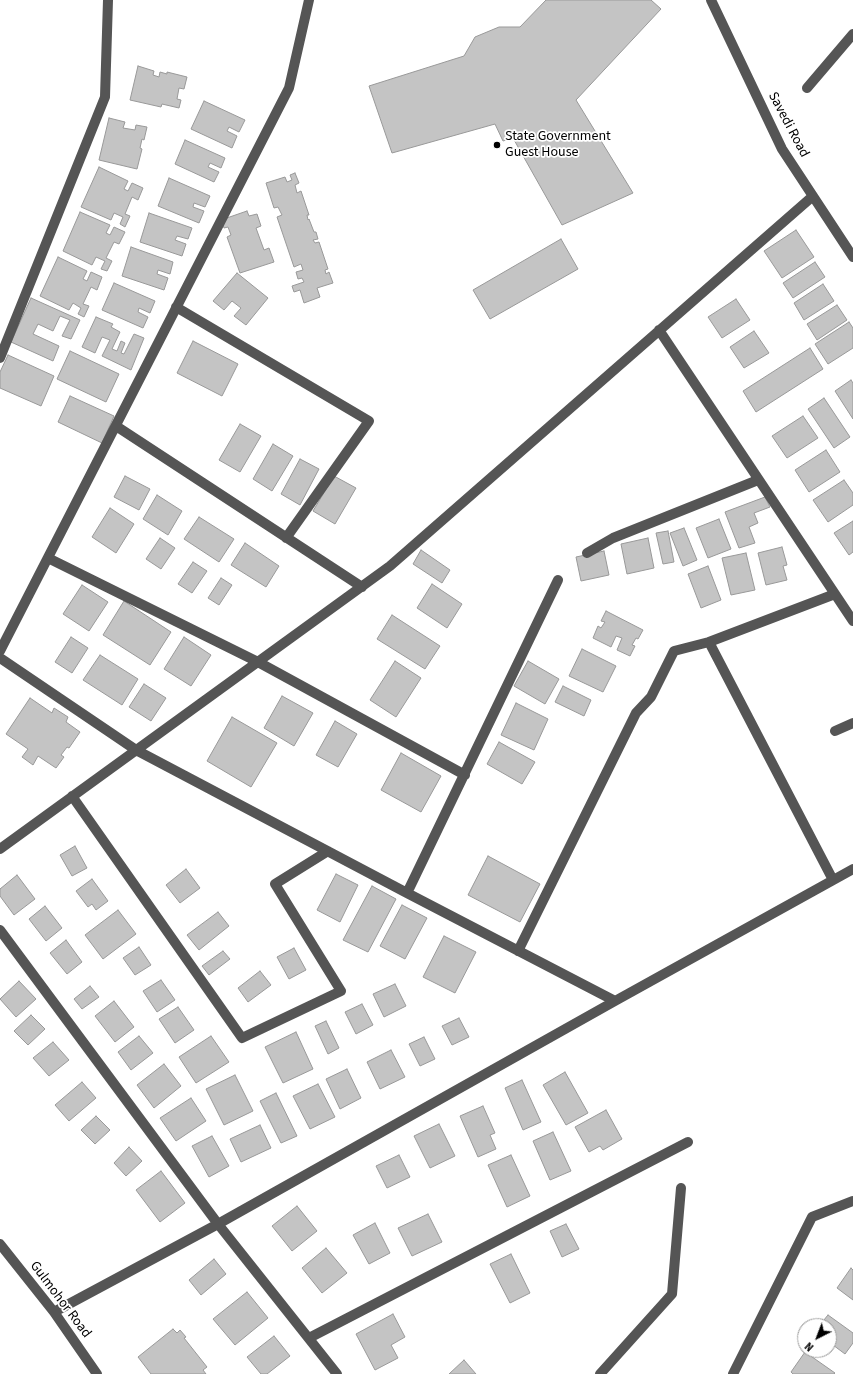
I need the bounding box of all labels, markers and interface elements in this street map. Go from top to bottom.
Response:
street label: Savedi Road [764,89,812,161]
place label: State Government Guest House [505,129,611,162]
marker: State Government Guest House [492,140,502,150]
street label: Gulmohor Road [26,1258,94,1342]
north arrow [797,1318,837,1358]
text: N [802,1339,817,1355]

